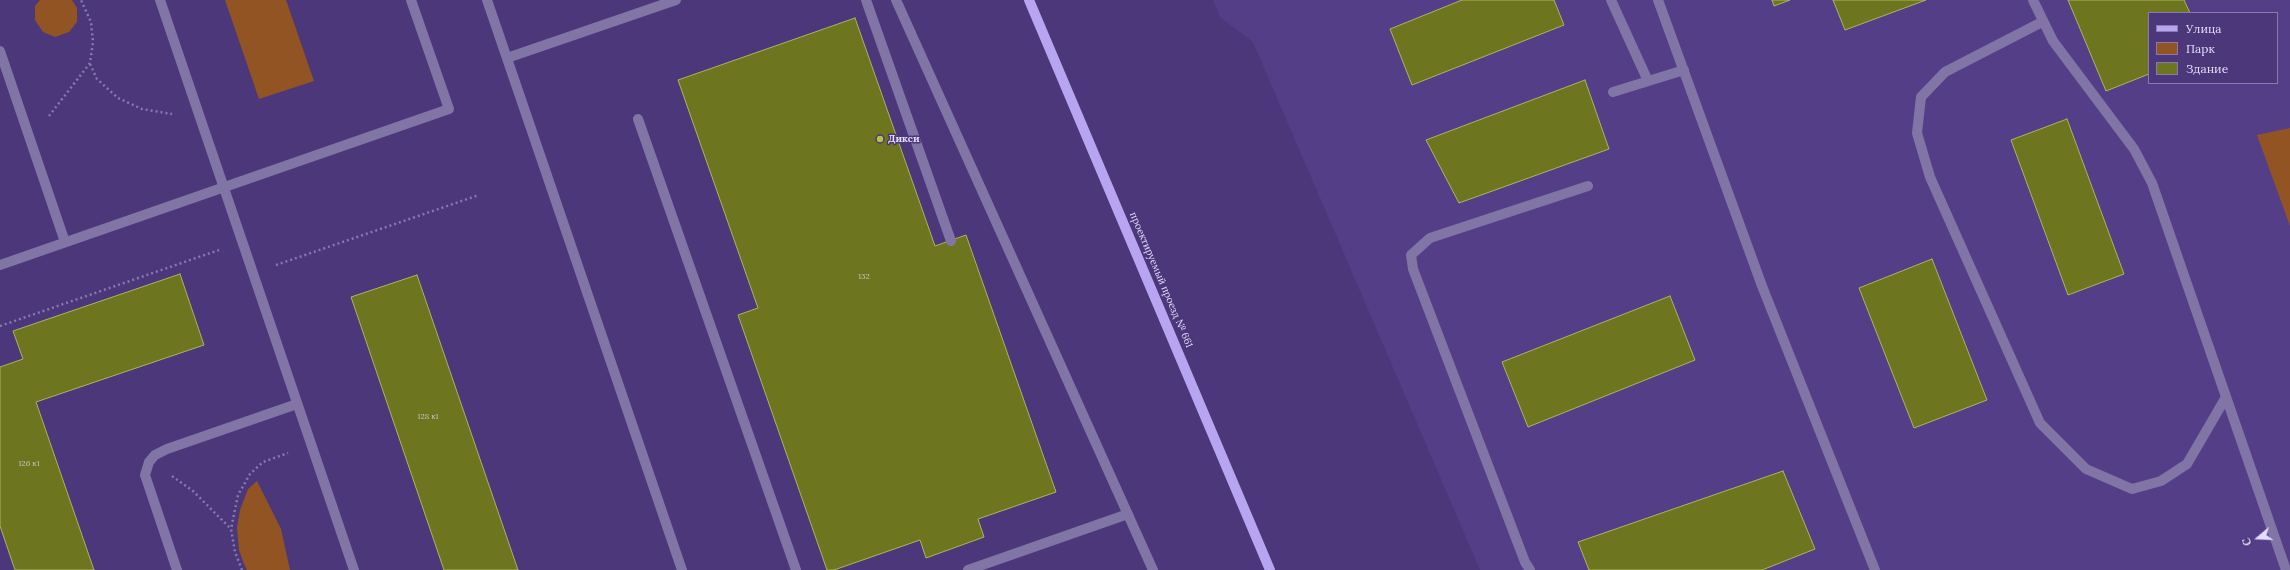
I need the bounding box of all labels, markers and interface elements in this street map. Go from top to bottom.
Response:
legend [2148,12,2278,84]
text: Улица [2186,21,2222,36]
text: Парк [2186,41,2215,56]
text: Здание [2186,61,2228,76]
place label: Дикси [888,133,919,145]
marker: Дикси [875,134,885,144]
street label: проектируемый проезд № 661 [1127,210,1195,350]
house number: 132 [858,272,870,282]
house number: 128 к1 [417,412,439,422]
house number: 126 к1 [18,459,40,469]
north arrow [2238,518,2278,558]
text: С [2239,536,2255,548]

